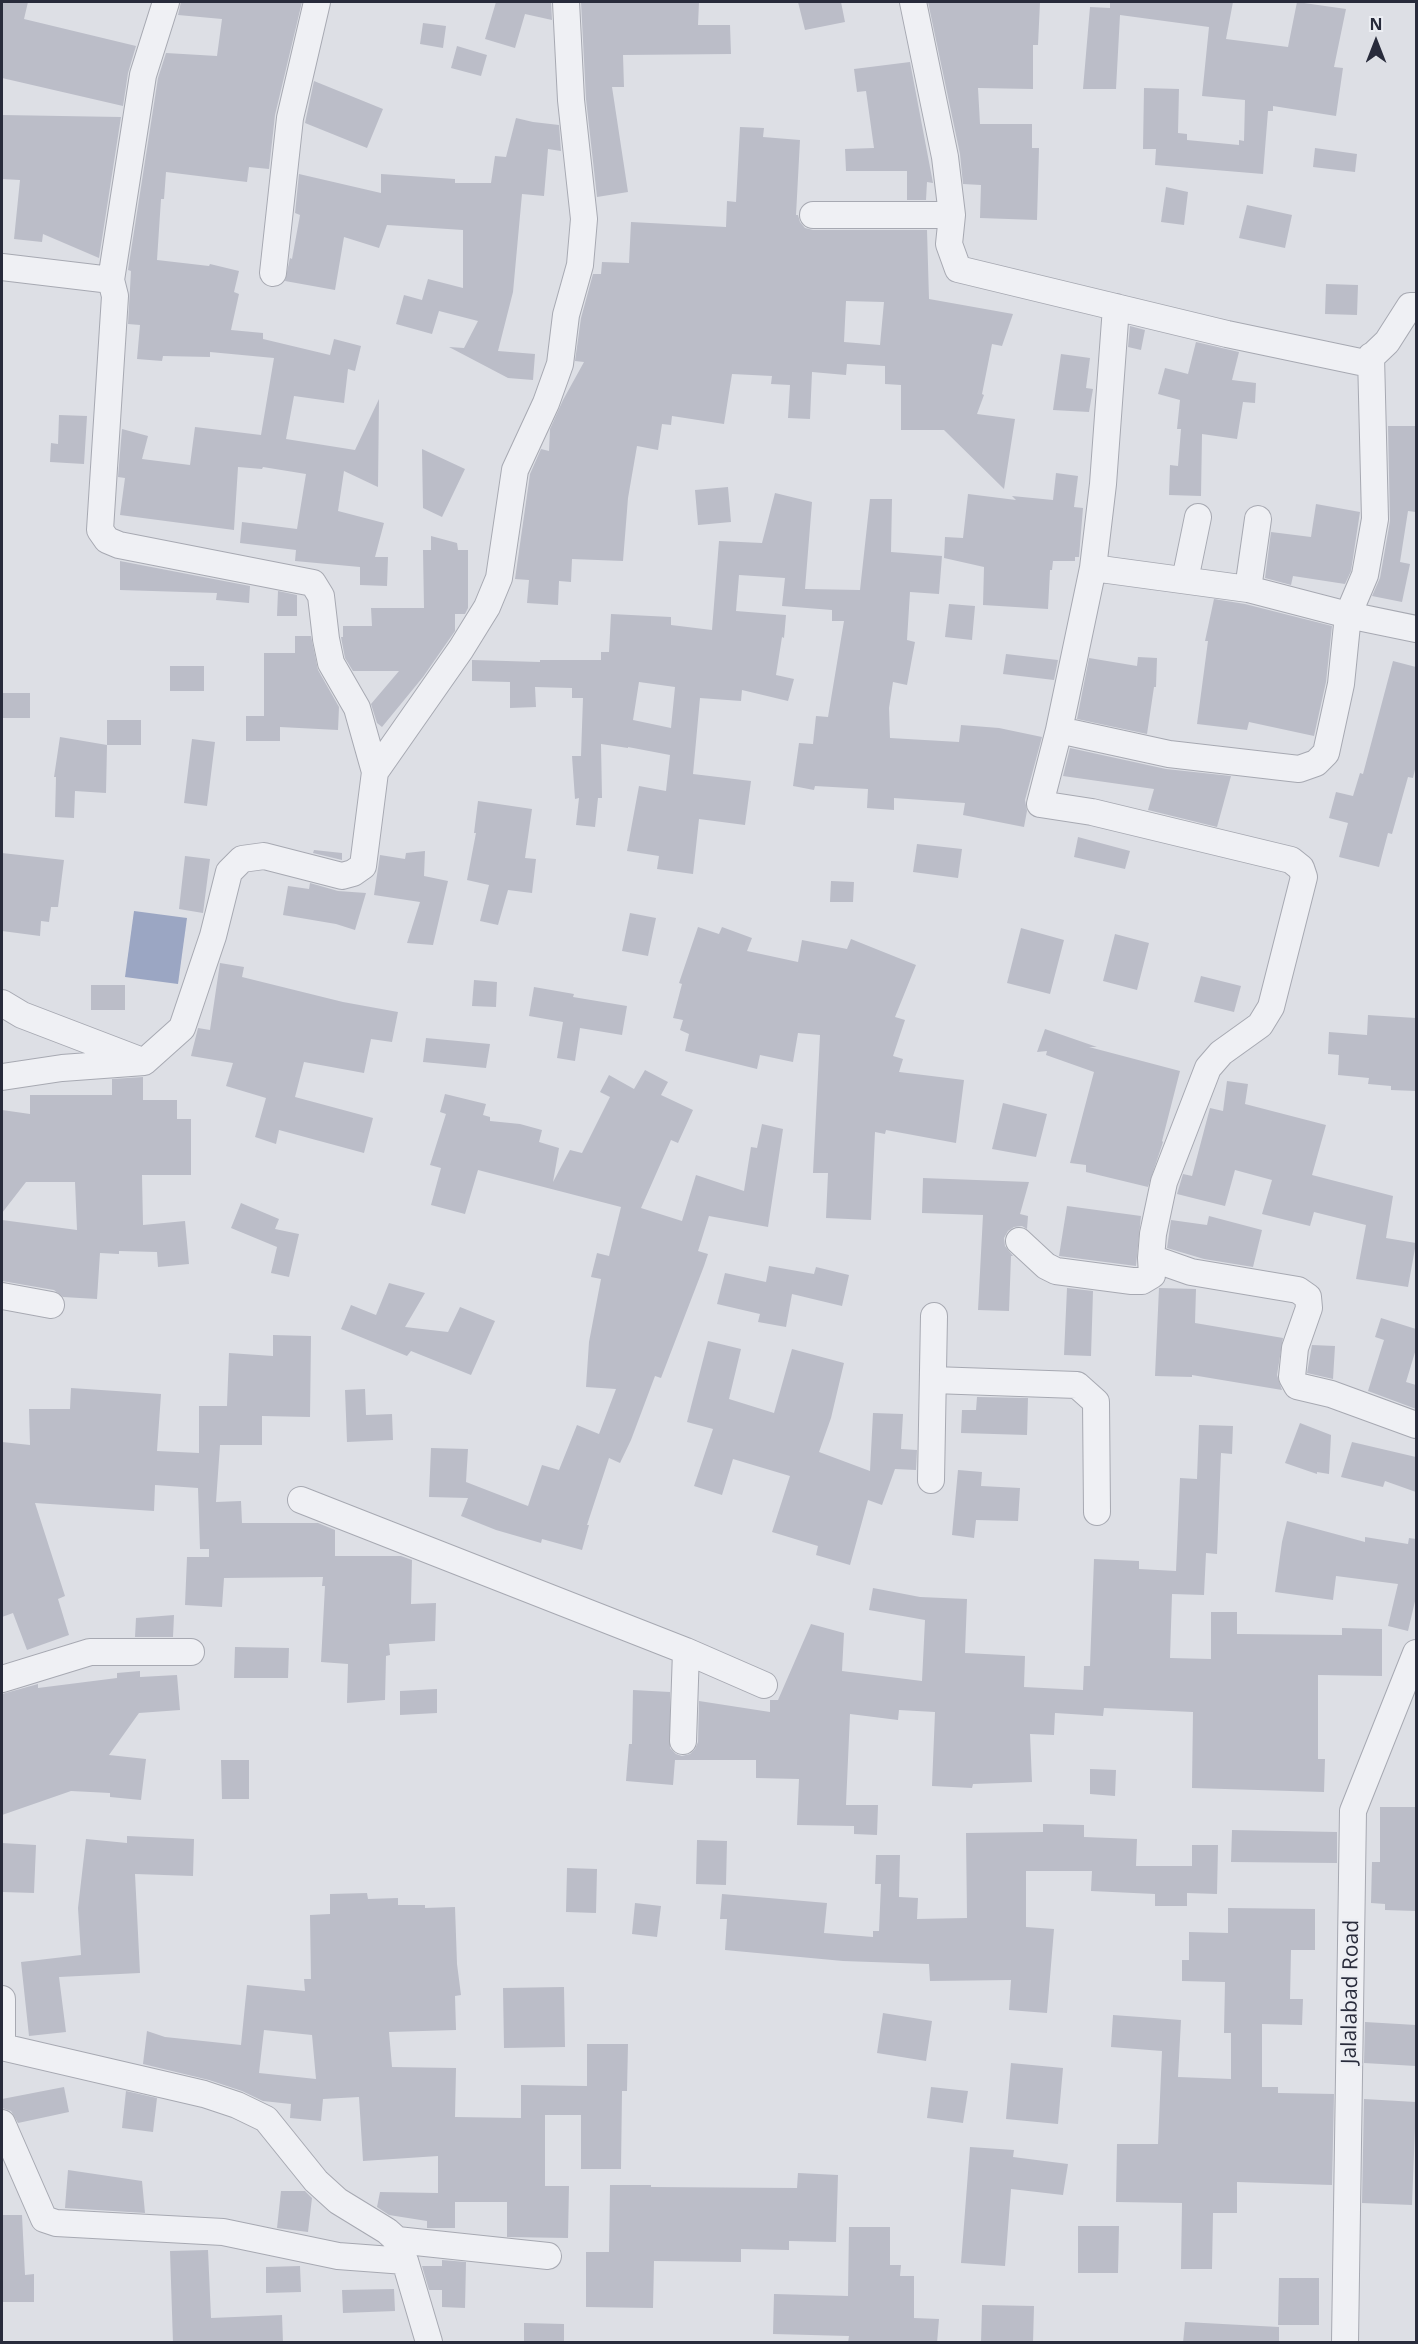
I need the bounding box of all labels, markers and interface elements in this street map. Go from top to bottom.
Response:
north arrow [1346,12,1406,72]
text: N [1369,13,1383,35]
street label: Jalalabad Road [1337,1920,1365,2064]

